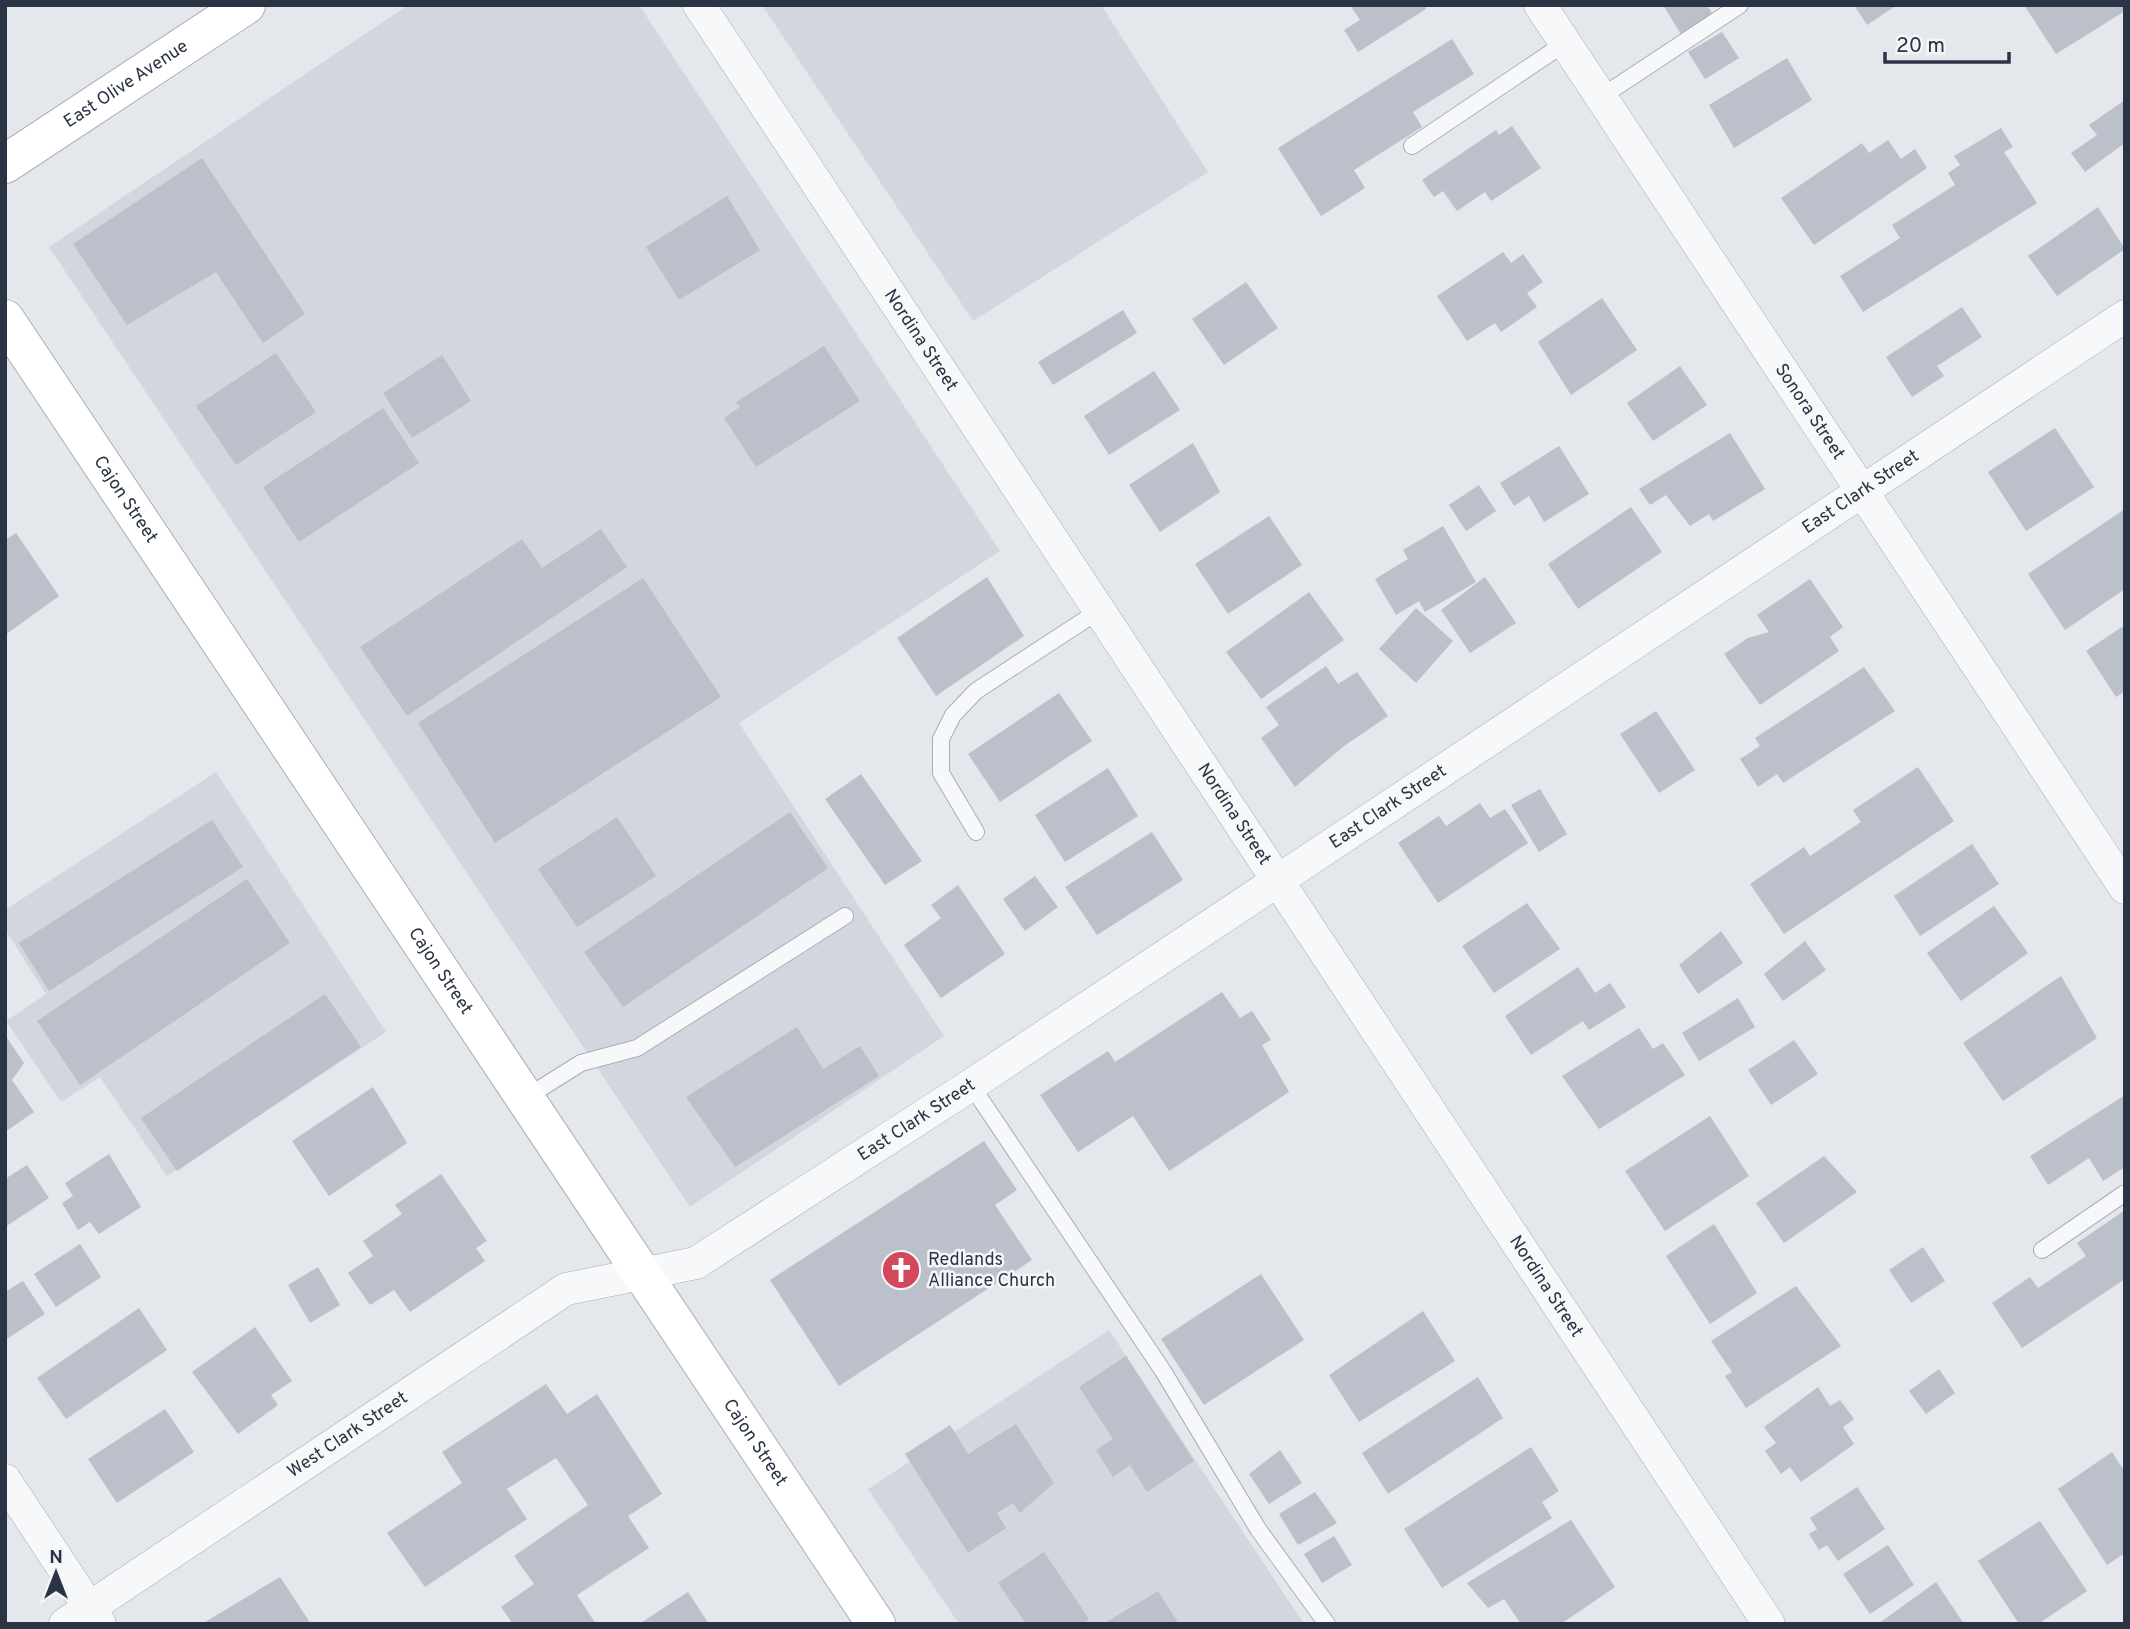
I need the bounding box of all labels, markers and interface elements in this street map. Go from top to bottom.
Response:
scale bar [1885,21,2009,65]
text: 20 m [1896,33,1945,60]
street label: East Olive Avenue [59,35,193,134]
street label: Nordina Street [879,285,963,396]
street label: Sonora Street [1769,359,1850,464]
street label: East Clark Street [1798,445,1924,539]
street label: Cajon Street [88,451,163,548]
street label: Nordina Street [1192,759,1276,870]
street label: East Clark Street [1325,760,1451,854]
street label: Cajon Street [403,923,478,1019]
street label: East Clark Street [853,1074,980,1167]
street label: Nordina Street [1504,1231,1588,1342]
church icon: Redlands Alliance Church [880,1249,922,1291]
place label: Redlands Alliance Church [928,1249,1055,1293]
street label: West Clark Street [283,1387,412,1483]
street label: Cajon Street [718,1395,792,1491]
north arrow [21,1538,91,1608]
text: N [49,1546,63,1570]

